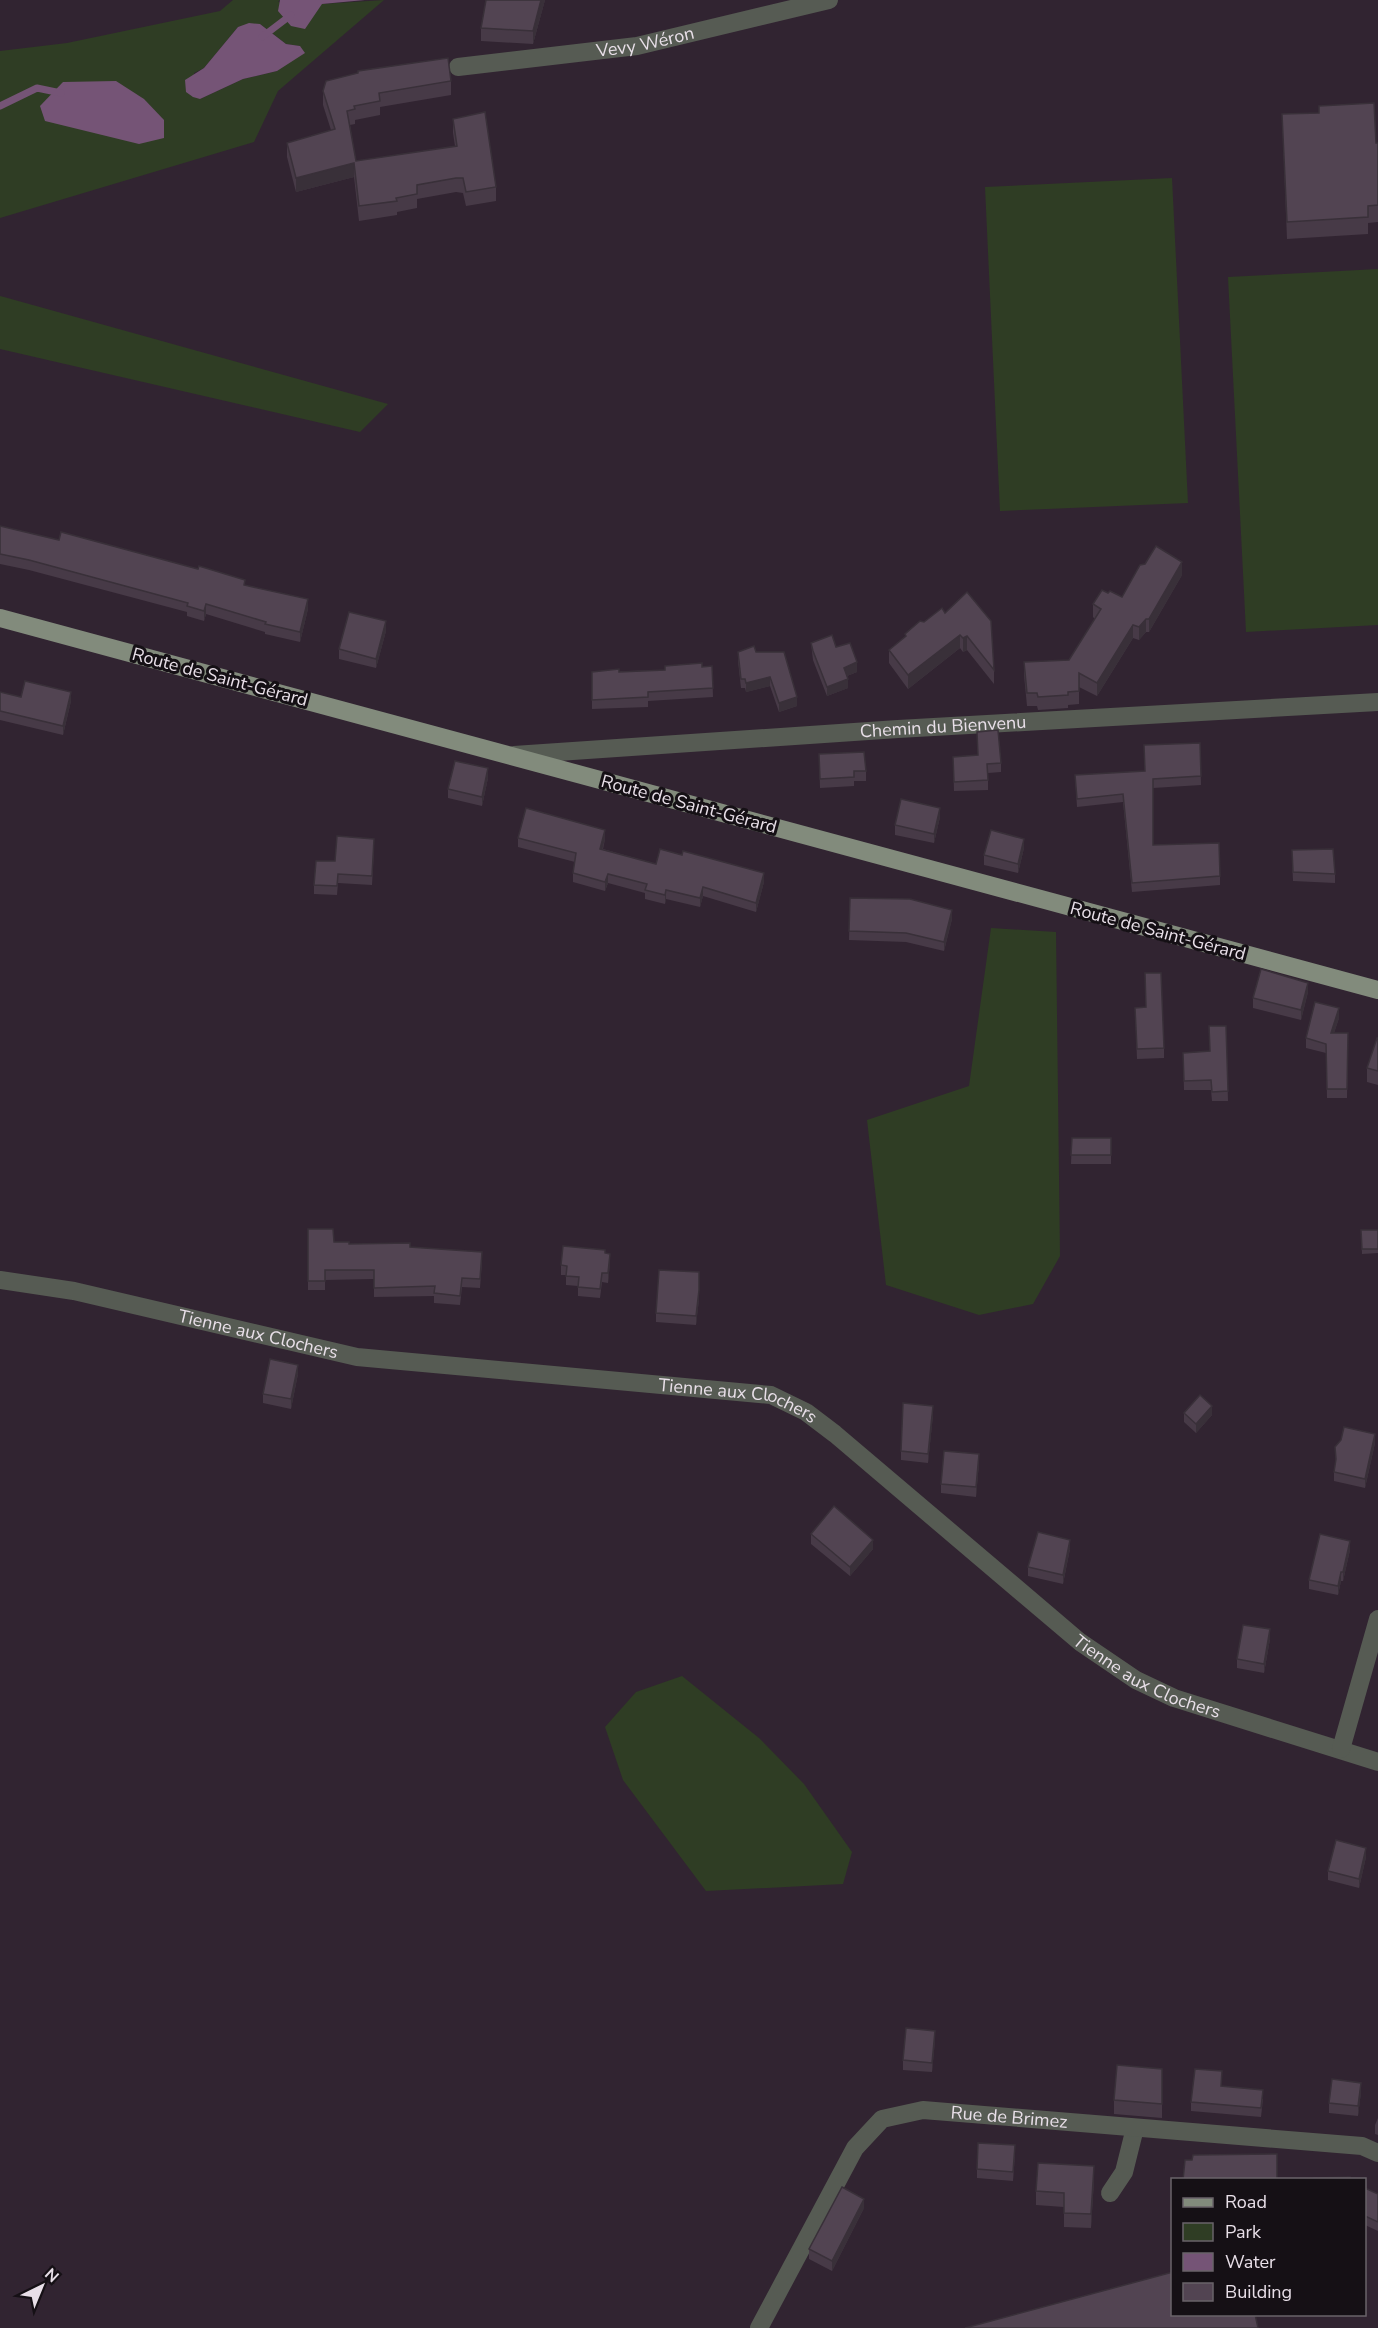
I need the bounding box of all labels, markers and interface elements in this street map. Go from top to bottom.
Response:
street label: Vevy Wéron [594,21,697,63]
street label: Route de Saint-Gérard [129,642,311,712]
street label: Chemin du Bienvenu [859,710,1027,744]
street label: Route de Saint-Gérard [598,769,780,839]
street label: Route de Saint-Gérard [1067,896,1249,966]
street label: Tienne aux Clochers [176,1304,341,1364]
street label: Tienne aux Clochers [657,1373,823,1429]
street label: Tienne aux Clochers [1068,1629,1224,1724]
street label: Rue de Brimez [950,2100,1069,2134]
legend [1171,2178,1366,2316]
text: Road [1225,2190,1267,2214]
text: Park [1225,2220,1262,2244]
text: Water [1225,2250,1276,2274]
north arrow [12,2256,72,2316]
text: N [40,2264,63,2288]
text: Building [1225,2280,1292,2304]

